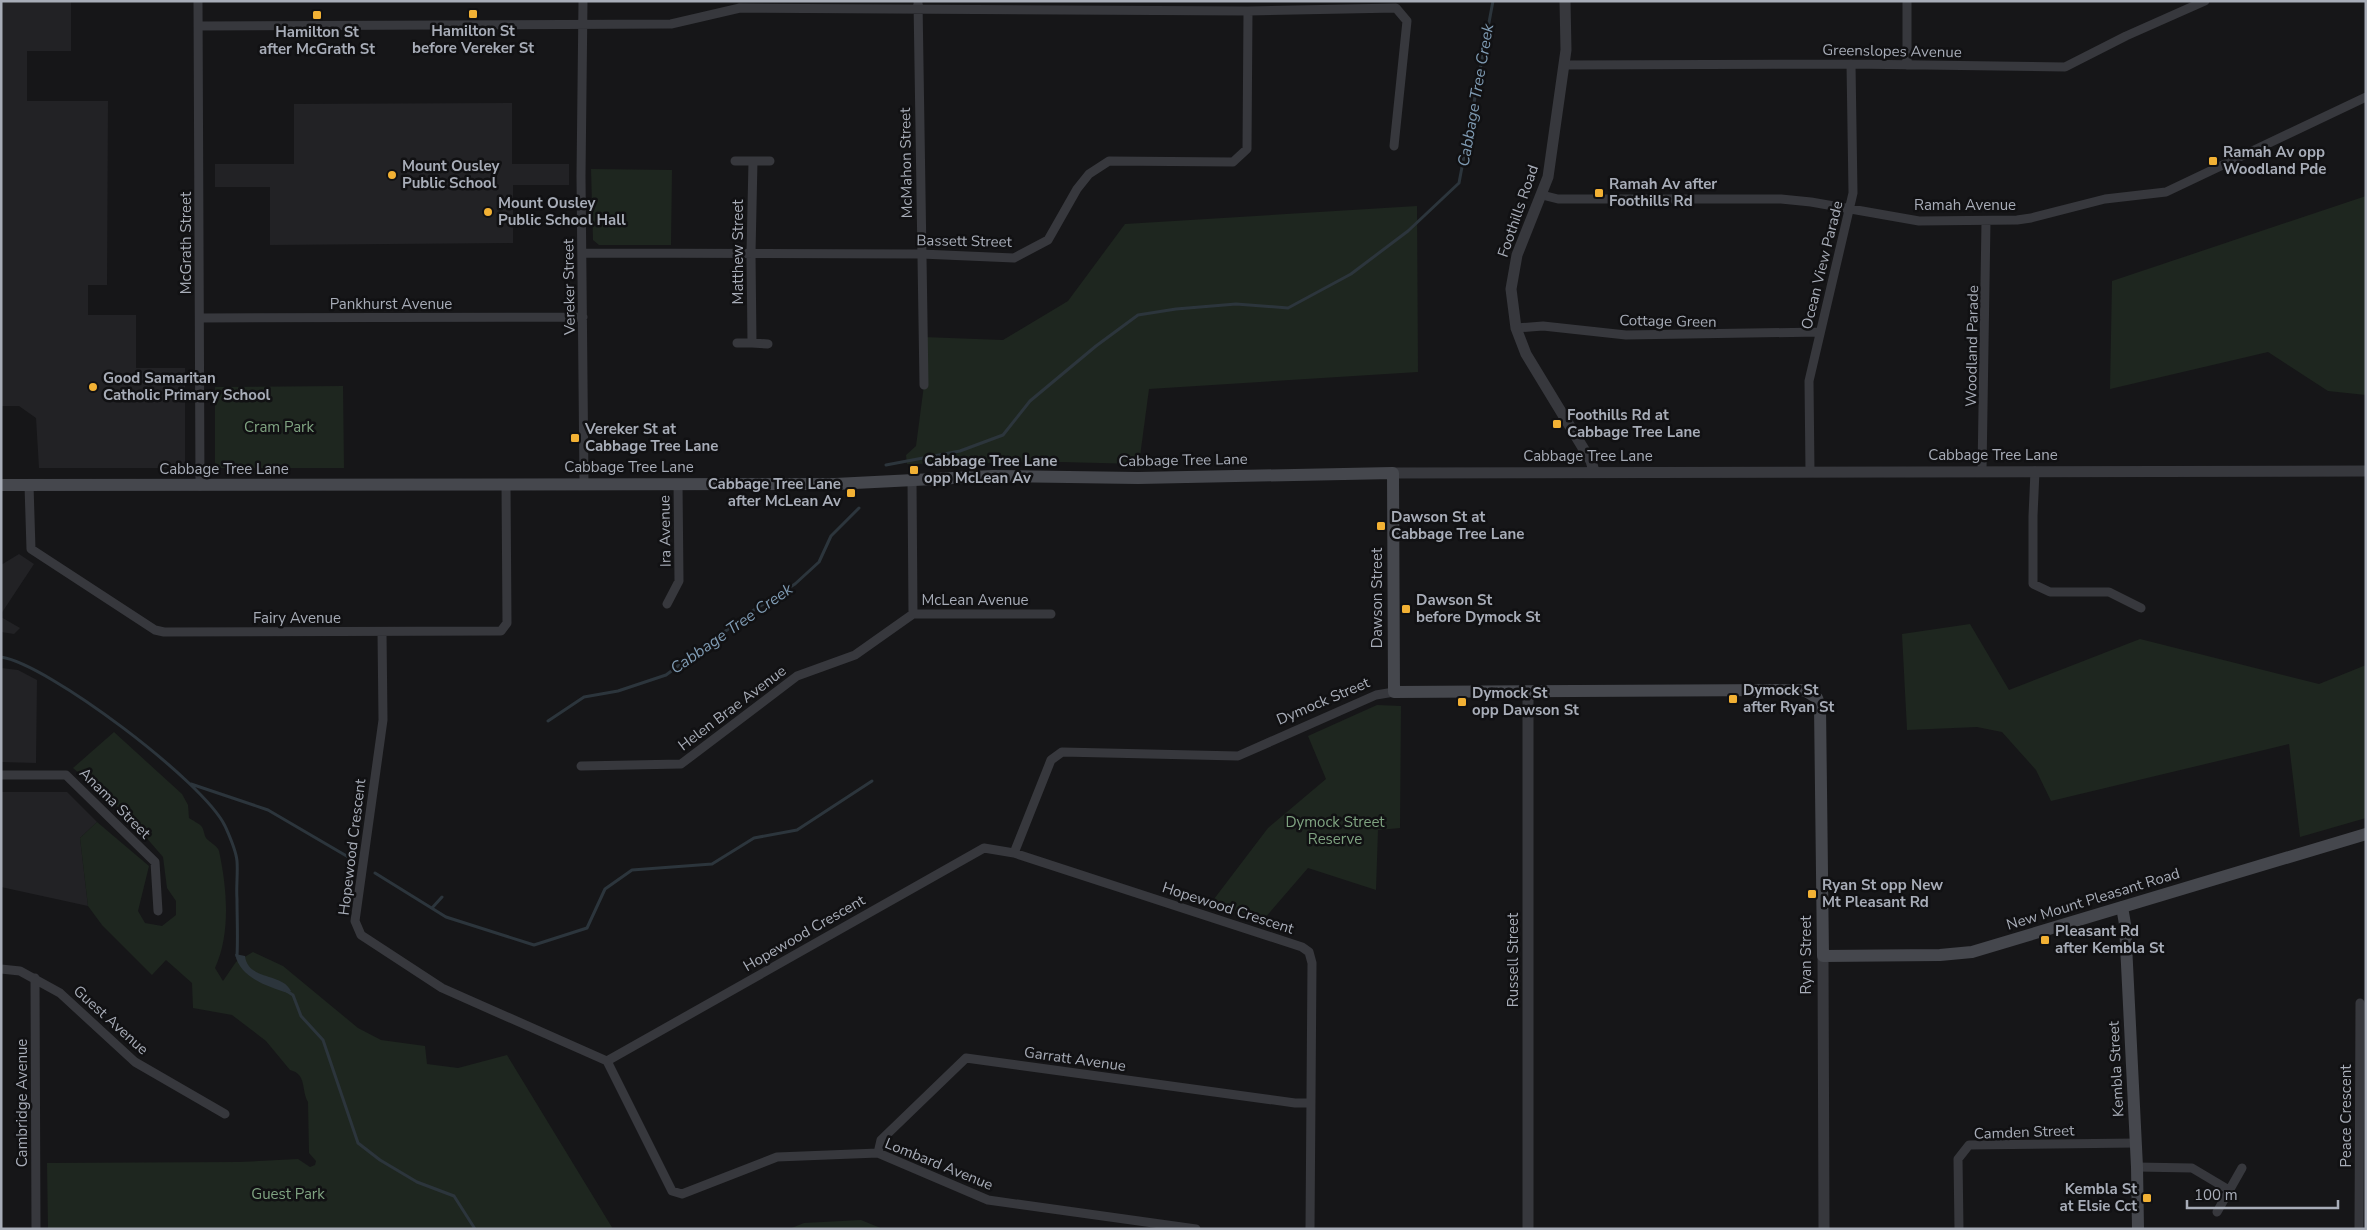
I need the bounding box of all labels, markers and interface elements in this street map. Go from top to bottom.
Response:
marker: Hamilton St before Vereker St [467,8,479,20]
marker: Hamilton St after McGrath St [311,9,323,21]
place label: Hamilton St before Vereker St [412,21,534,58]
water label: Cabbage Tree Creek [1453,21,1500,168]
place label: Hamilton St after McGrath St [259,22,375,59]
street label: Greenslopes Avenue [1822,40,1962,62]
street label: McMahon Street [895,107,917,219]
place label: Ramah Av opp Woodland Pde [2223,142,2326,179]
marker: Ramah Av opp Woodland Pde [2207,155,2219,167]
place label: Mount Ousley Public School [402,156,499,193]
street label: Foothills Road [1493,162,1543,260]
marker: Mount Ousley Public School [386,169,398,181]
place label: Ramah Av after Foothills Rd [1609,174,1717,211]
marker: Ramah Av after Foothills Rd [1593,187,1605,199]
street label: McGrath Street [176,191,196,294]
place label: Mount Ousley Public School Hall [498,193,626,230]
street label: Ramah Avenue [1914,195,2016,215]
street label: Matthew Street [728,199,748,304]
street label: Ocean View Parade [1796,199,1848,331]
marker: Mount Ousley Public School Hall [482,206,494,218]
street label: Bassett Street [916,230,1013,252]
street label: Vereker Street [558,238,580,336]
street label: Woodland Parade [1961,285,1983,407]
street label: Pankhurst Avenue [330,294,452,314]
street label: Cottage Green [1619,310,1717,332]
place label: Good Samaritan Catholic Primary School [103,368,271,405]
marker: Good Samaritan Catholic Primary School [87,381,99,393]
place label: Foothills Rd at Cabbage Tree Lane [1567,405,1700,442]
park label: Cram Park [244,417,314,437]
marker: Foothills Rd at Cabbage Tree Lane [1551,418,1563,430]
place label: Vereker St at Cabbage Tree Lane [584,419,718,456]
marker: Vereker St at Cabbage Tree Lane [569,432,581,444]
street label: Cabbage Tree Lane [1928,445,2058,465]
street label: Cabbage Tree Lane [1523,446,1653,466]
street label: Cabbage Tree Lane [1118,449,1248,471]
place label: Cabbage Tree Lane opp McLean Av [924,451,1057,488]
street label: Cabbage Tree Lane [564,457,694,477]
street label: Cabbage Tree Lane [159,459,289,479]
marker: Cabbage Tree Lane opp McLean Av [908,464,920,476]
place label: Cabbage Tree Lane after McLean Av [708,474,841,511]
marker: Cabbage Tree Lane after McLean Av [845,487,857,499]
street label: Ira Avenue [654,495,676,567]
place label: Dawson St at Cabbage Tree Lane [1391,507,1524,544]
marker: Dawson St at Cabbage Tree Lane [1375,520,1387,532]
street label: Dawson Street [1367,547,1387,648]
water label: Cabbage Tree Creek [666,578,798,679]
street label: McLean Avenue [921,590,1029,610]
place label: Dawson St before Dymock St [1416,590,1541,627]
marker: Dawson St before Dymock St [1400,603,1412,615]
street label: Fairy Avenue [253,608,341,628]
street label: Helen Brae Avenue [674,661,790,755]
street label: Dymock Street [1273,672,1373,730]
place label: Dymock St after Ryan St [1743,680,1834,717]
place label: Dymock St opp Dawson St [1472,683,1579,720]
marker: Dymock St after Ryan St [1727,693,1739,705]
marker: Dymock St opp Dawson St [1456,696,1468,708]
street label: Anama Street [75,763,155,843]
street label: Hopewood Crescent [334,777,370,916]
park label: Dymock Street Reserve [1285,812,1385,849]
street label: New Mount Pleasant Road [2004,863,2182,935]
place label: Ryan St opp New Mt Pleasant Rd [1822,875,1943,912]
street label: Hopewood Crescent [1160,877,1297,939]
marker: Ryan St opp New Mt Pleasant Rd [1806,888,1818,900]
street label: Hopewood Crescent [740,890,869,976]
street label: Russell Street [1503,912,1523,1007]
street label: Ryan Street [1796,915,1816,994]
place label: Pleasant Rd after Kembla St [2055,921,2164,958]
marker: Pleasant Rd after Kembla St [2039,934,2051,946]
street label: Guest Avenue [69,981,153,1059]
street label: Kembla Street [2103,1020,2128,1117]
street label: Cambridge Avenue [12,1039,32,1167]
street label: Garratt Avenue [1023,1042,1127,1076]
street label: Peace Crescent [2336,1064,2356,1167]
street label: Camden Street [1973,1120,2075,1144]
street label: Lombard Avenue [882,1133,996,1195]
scale bar [2187,1178,2338,1210]
place label: Kembla St at Elsie Cct [2059,1179,2137,1216]
park label: Guest Park [251,1184,325,1204]
text: 100 m [2194,1185,2238,1205]
marker: Kembla St at Elsie Cct [2141,1192,2153,1204]

